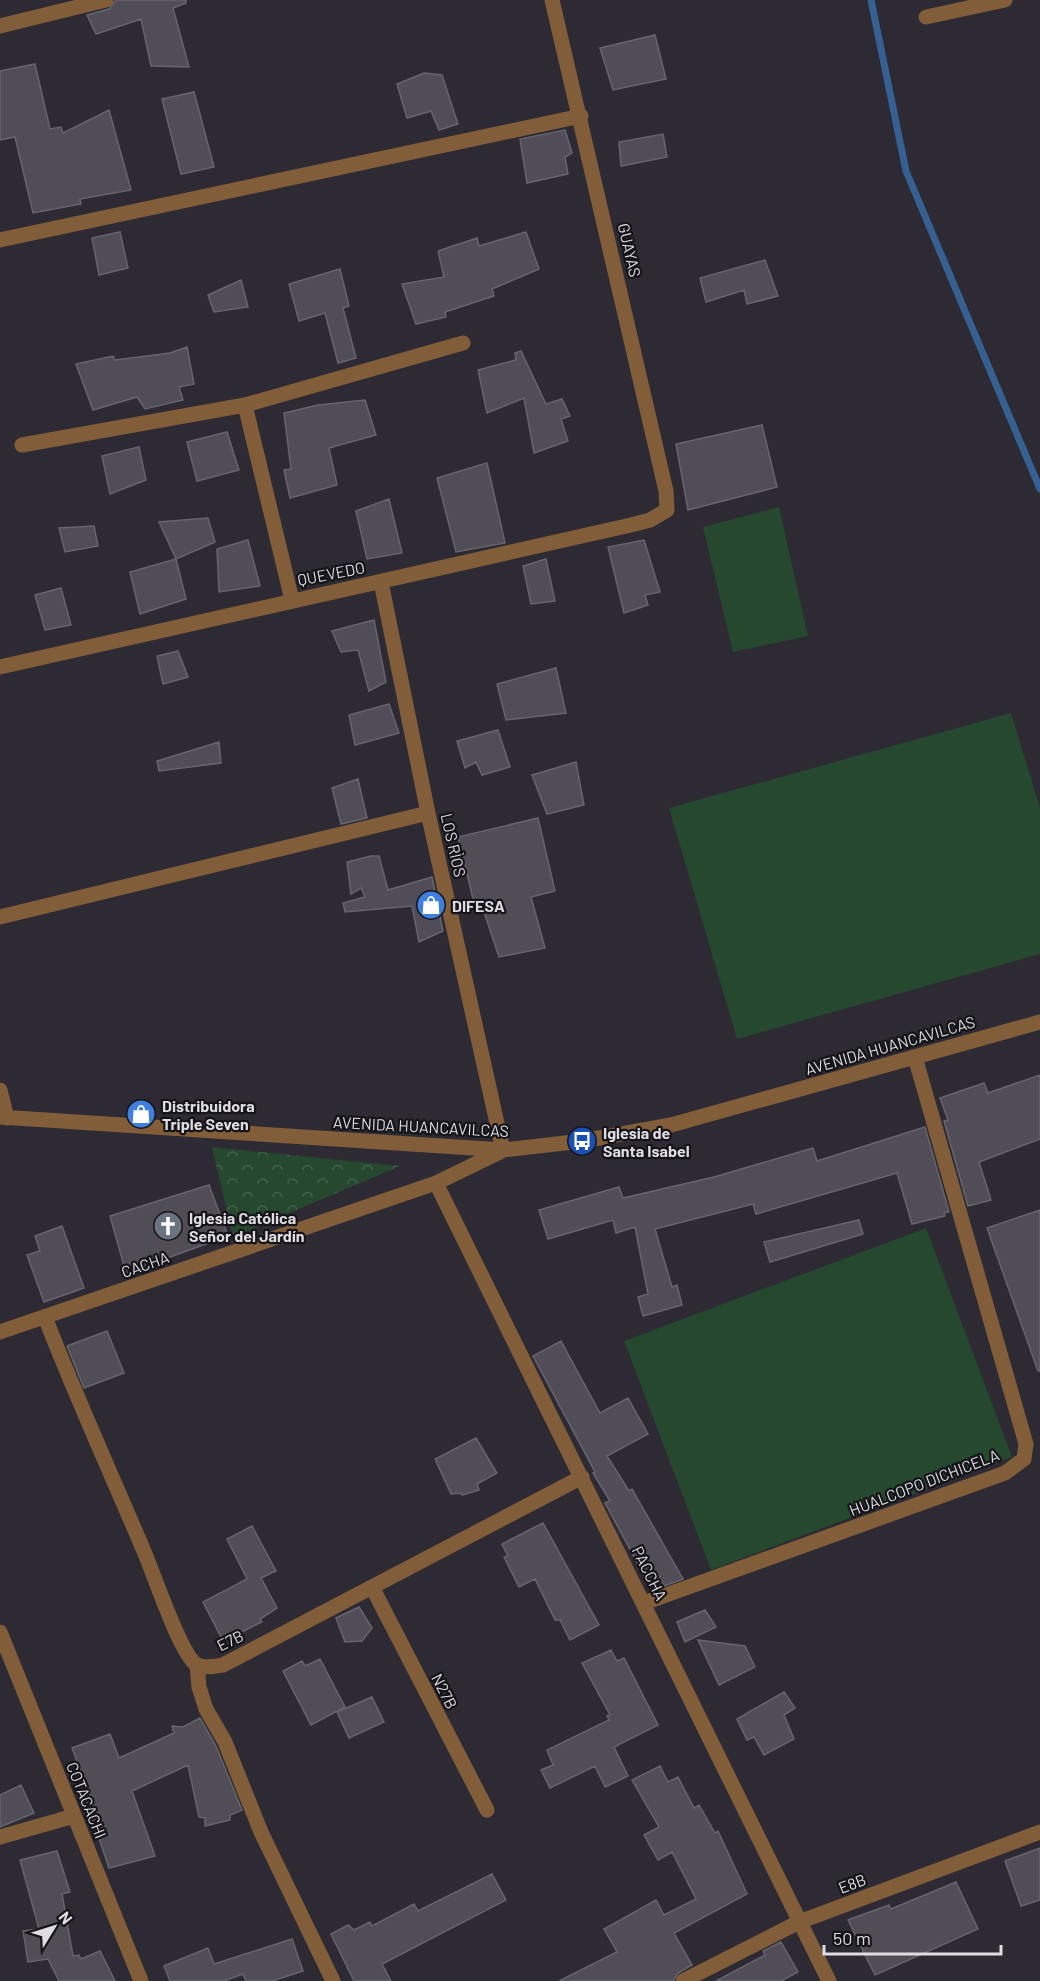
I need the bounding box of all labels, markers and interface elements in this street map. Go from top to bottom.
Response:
street label: GUAYAS [615,221,645,279]
street label: QUEVEDO [296,557,366,589]
street label: LOS RÌOS [437,811,471,879]
shop icon: DIFESA [415,889,447,921]
place label: DIFESA [452,896,505,915]
street label: AVENIDA HUANCAVILCAS [803,1012,977,1078]
place label: Distribuidora Triple Seven [162,1096,255,1133]
shop icon: Distribuidora Triple Seven [125,1098,157,1130]
street label: AVENIDA HUANCAVILCAS [333,1112,509,1140]
place label: Iglesia de Santa Isabel [603,1123,690,1160]
bus stop icon: Iglesia de Santa Isabel [566,1125,598,1157]
place label: Iglesia Católica Señor del Jardín [189,1208,304,1245]
church icon: Iglesia Católica Señor del Jardín [152,1210,184,1242]
street label: CACHA [119,1247,172,1281]
street label: HUALCOPO DICHICELA [846,1445,1002,1519]
street label: PACCHA [629,1543,671,1604]
street label: E7B [214,1625,246,1655]
street label: N27B [428,1670,462,1712]
street label: COTACACHI [63,1759,111,1841]
street label: E8B [835,1869,869,1897]
north arrow [24,1897,84,1957]
text: N [55,1907,77,1927]
scale bar [824,1918,1001,1956]
text: 50 m [833,1927,871,1949]

